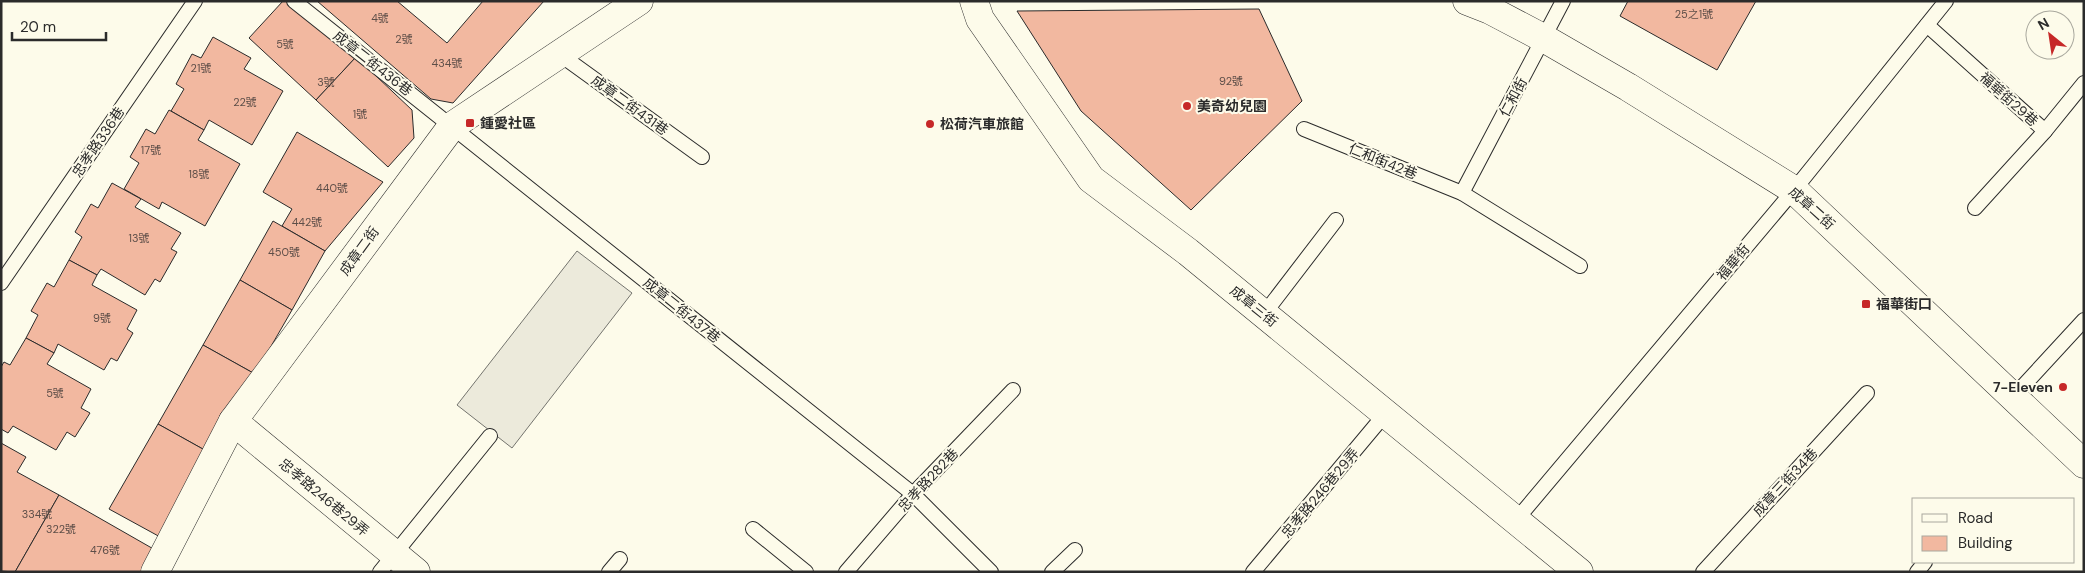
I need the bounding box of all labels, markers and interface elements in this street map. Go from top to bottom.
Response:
house number: 25之1號 [1675,7,1713,21]
scale bar [12,10,106,42]
north arrow [2025,10,2075,60]
house number: 4號 [371,11,389,25]
text: N [2035,13,2052,34]
text: 20 m [20,17,56,37]
street label: 成章二街436巷 [330,26,416,100]
house number: 2號 [395,32,413,46]
house number: 5號 [276,37,294,51]
house number: 434號 [432,56,462,70]
house number: 21號 [191,61,211,75]
street label: 福華街29巷 [1976,68,2042,130]
street label: 成章二街431巷 [588,71,672,139]
house number: 92號 [1219,74,1243,88]
street label: 仁和街 [1495,74,1531,120]
house number: 3號 [317,75,335,89]
house number: 22號 [233,95,257,109]
place label: 美奇幼兒園 [1197,97,1267,115]
marker: 美奇幼兒園 [1181,100,1193,112]
street label: 忠孝路336巷 [68,103,128,181]
house number: 1號 [353,107,367,121]
place label: 鍾愛社區 [480,114,536,132]
place label: 松荷汽車旅館 [940,115,1024,133]
marker: 鍾愛社區 [464,117,476,129]
marker: 松荷汽車旅館 [924,118,936,130]
street label: 仁和街42巷 [1346,139,1420,183]
house number: 17號 [141,143,161,157]
house number: 18號 [188,167,210,181]
house number: 440號 [316,181,348,195]
street label: 成章二街 [1785,183,1839,233]
house number: 442號 [292,215,322,229]
street label: 成章二街 [335,223,383,279]
house number: 13號 [129,231,149,245]
street label: 福華街 [1713,240,1753,284]
house number: 450號 [268,245,300,259]
street label: 成章二街437巷 [640,273,724,347]
street label: 成章三街 [1227,281,1281,331]
place label: 福華街口 [1876,295,1932,313]
marker: 福華街口 [1860,298,1872,310]
house number: 9號 [93,311,111,325]
place label: 7-Eleven [1993,378,2053,396]
marker: 7-Eleven [2057,381,2069,393]
house number: 5號 [46,386,64,400]
street label: 忠孝路246巷29弄 [1277,444,1363,542]
street label: 成章三街34巷 [1749,444,1821,520]
street label: 忠孝路282巷 [894,445,962,515]
street label: 忠孝路246巷29弄 [275,454,373,540]
legend [1912,498,2075,563]
house number: 334號 [22,507,52,521]
text: Road [1958,508,1993,528]
house number: 322號 [46,522,76,536]
text: Building [1958,533,2013,553]
house number: 476號 [90,543,120,557]

